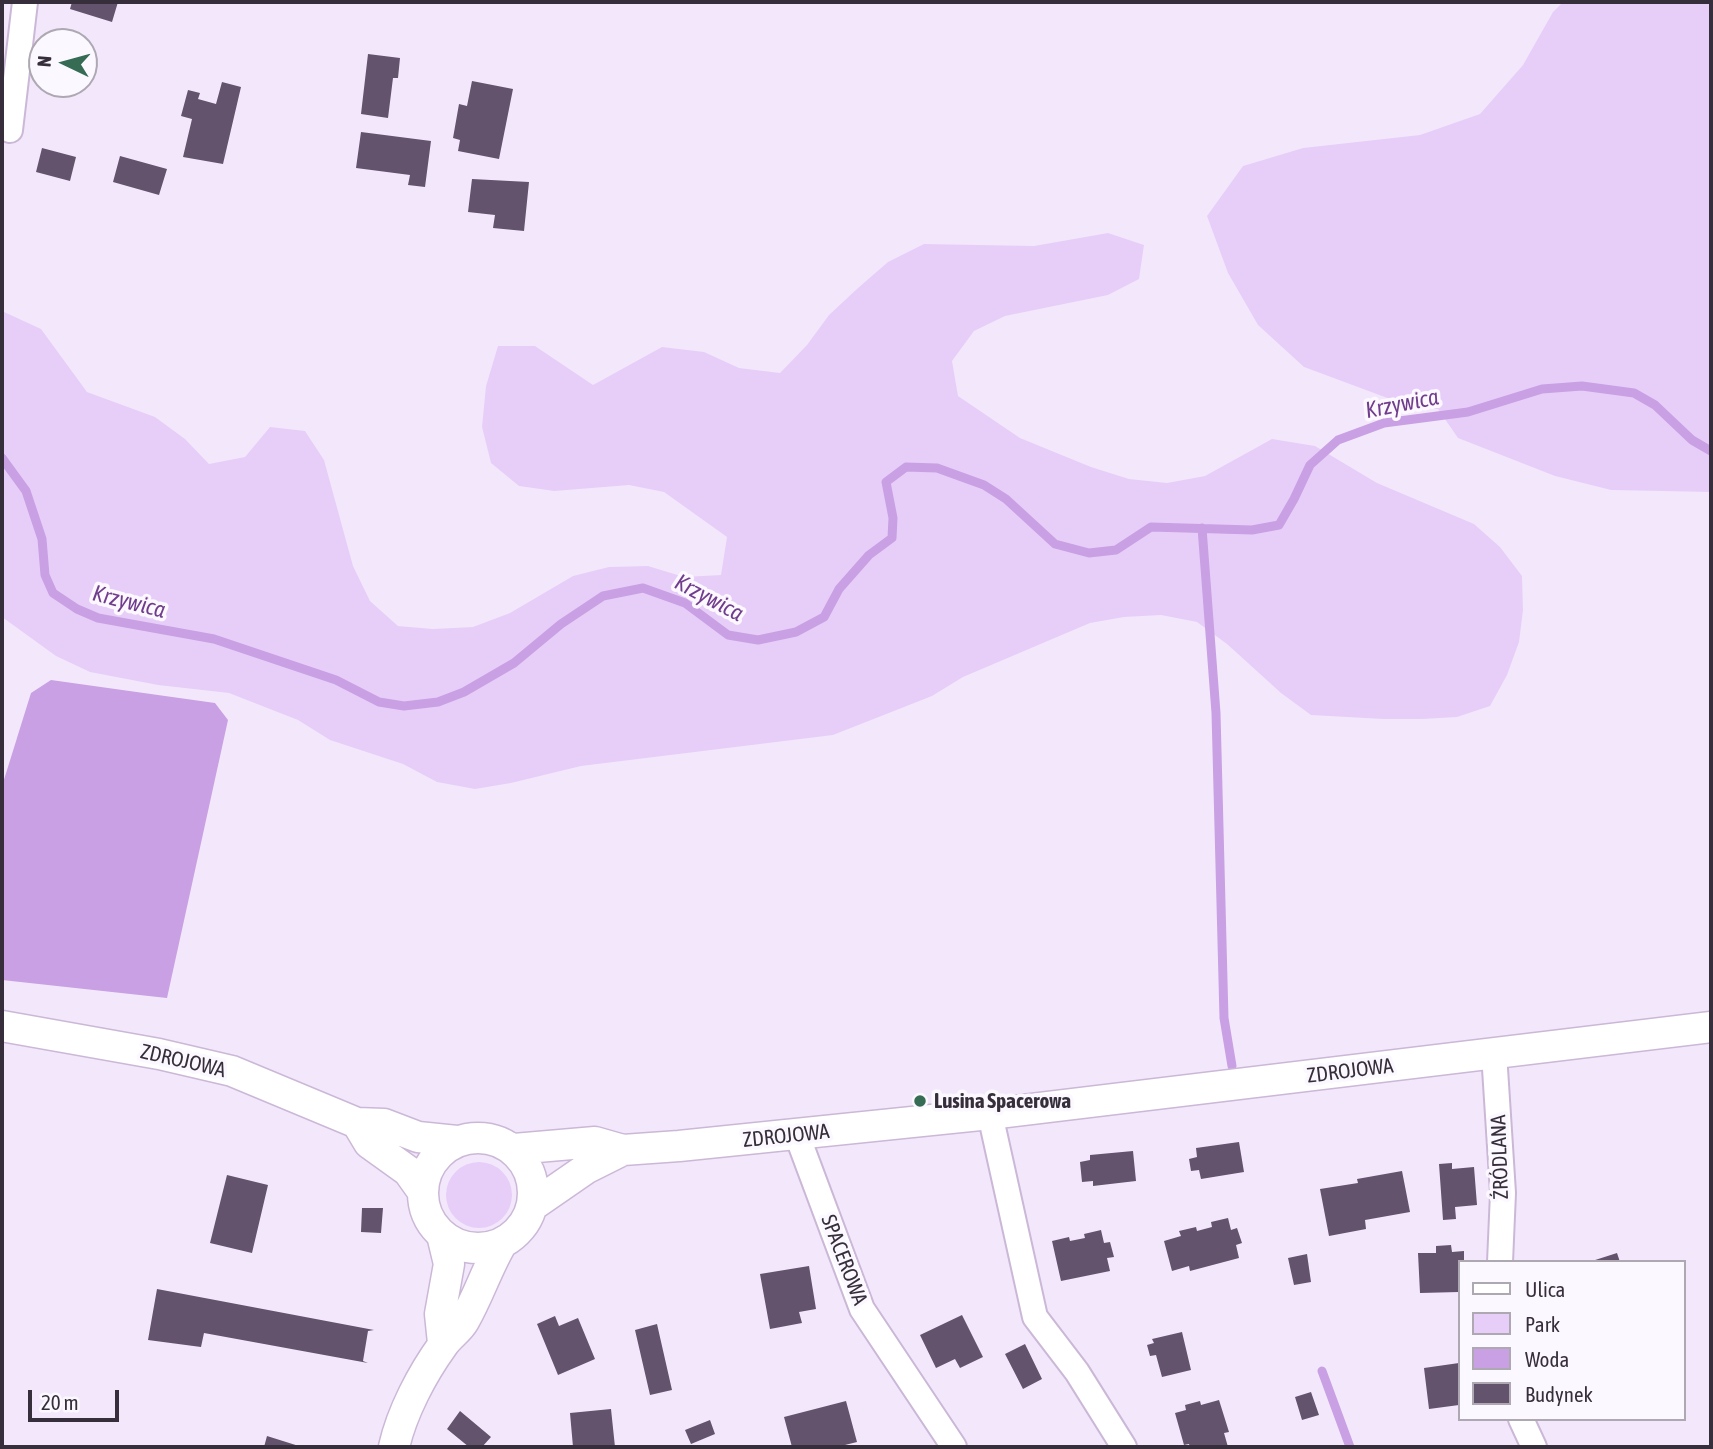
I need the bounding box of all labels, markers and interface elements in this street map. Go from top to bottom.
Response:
north arrow [28,28,98,98]
text: N [33,55,56,68]
water label: Krzywica [1363,383,1441,425]
water label: Krzywica [670,568,748,628]
water label: Krzywica [90,580,168,624]
street label: ZDROJOWA [138,1039,228,1083]
street label: ZDROJOWA [1305,1053,1395,1089]
place label: Lusina Spacerowa [934,1088,1071,1114]
marker: Lusina Spacerowa [912,1093,928,1109]
street label: ŹRÓDLANA [1486,1114,1514,1200]
street label: ZDROJOWA [741,1119,831,1153]
street label: SPACEROWA [815,1211,873,1309]
legend [1458,1260,1685,1421]
text: Ulica [1525,1277,1565,1301]
text: Park [1525,1312,1560,1336]
text: Woda [1525,1347,1569,1371]
scale bar [32,1376,122,1420]
text: Budynek [1525,1382,1593,1406]
text: 20 m [41,1390,79,1414]

